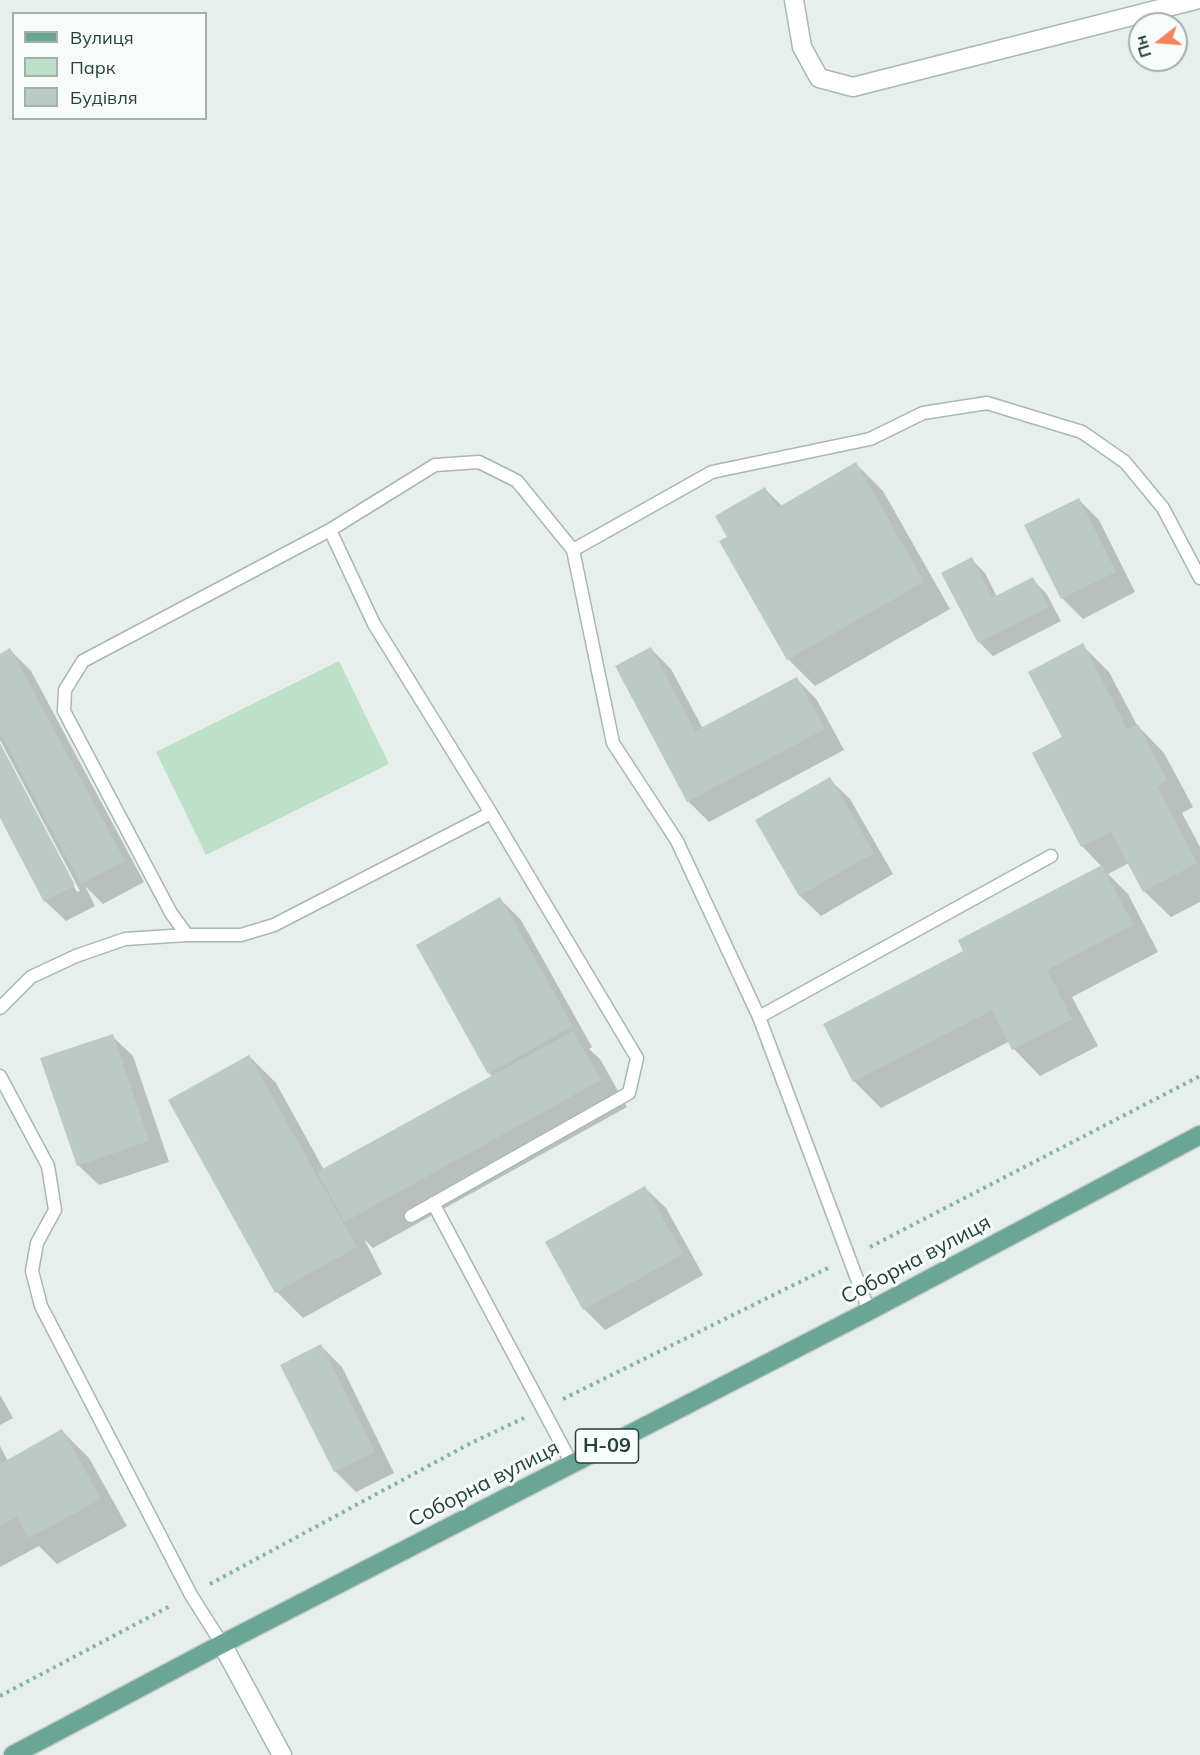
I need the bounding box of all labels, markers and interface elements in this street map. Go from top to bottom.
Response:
legend [12,12,207,120]
north arrow [1128,12,1188,72]
text: Вулиця [70,26,134,49]
text: Пн [1130,33,1156,60]
text: Парк [70,56,115,79]
text: Будівля [70,86,138,109]
street label: Соборна вулиця [837,1210,995,1310]
road number: Н-09 [576,1429,638,1463]
street label: Соборна вулиця [404,1435,564,1533]

